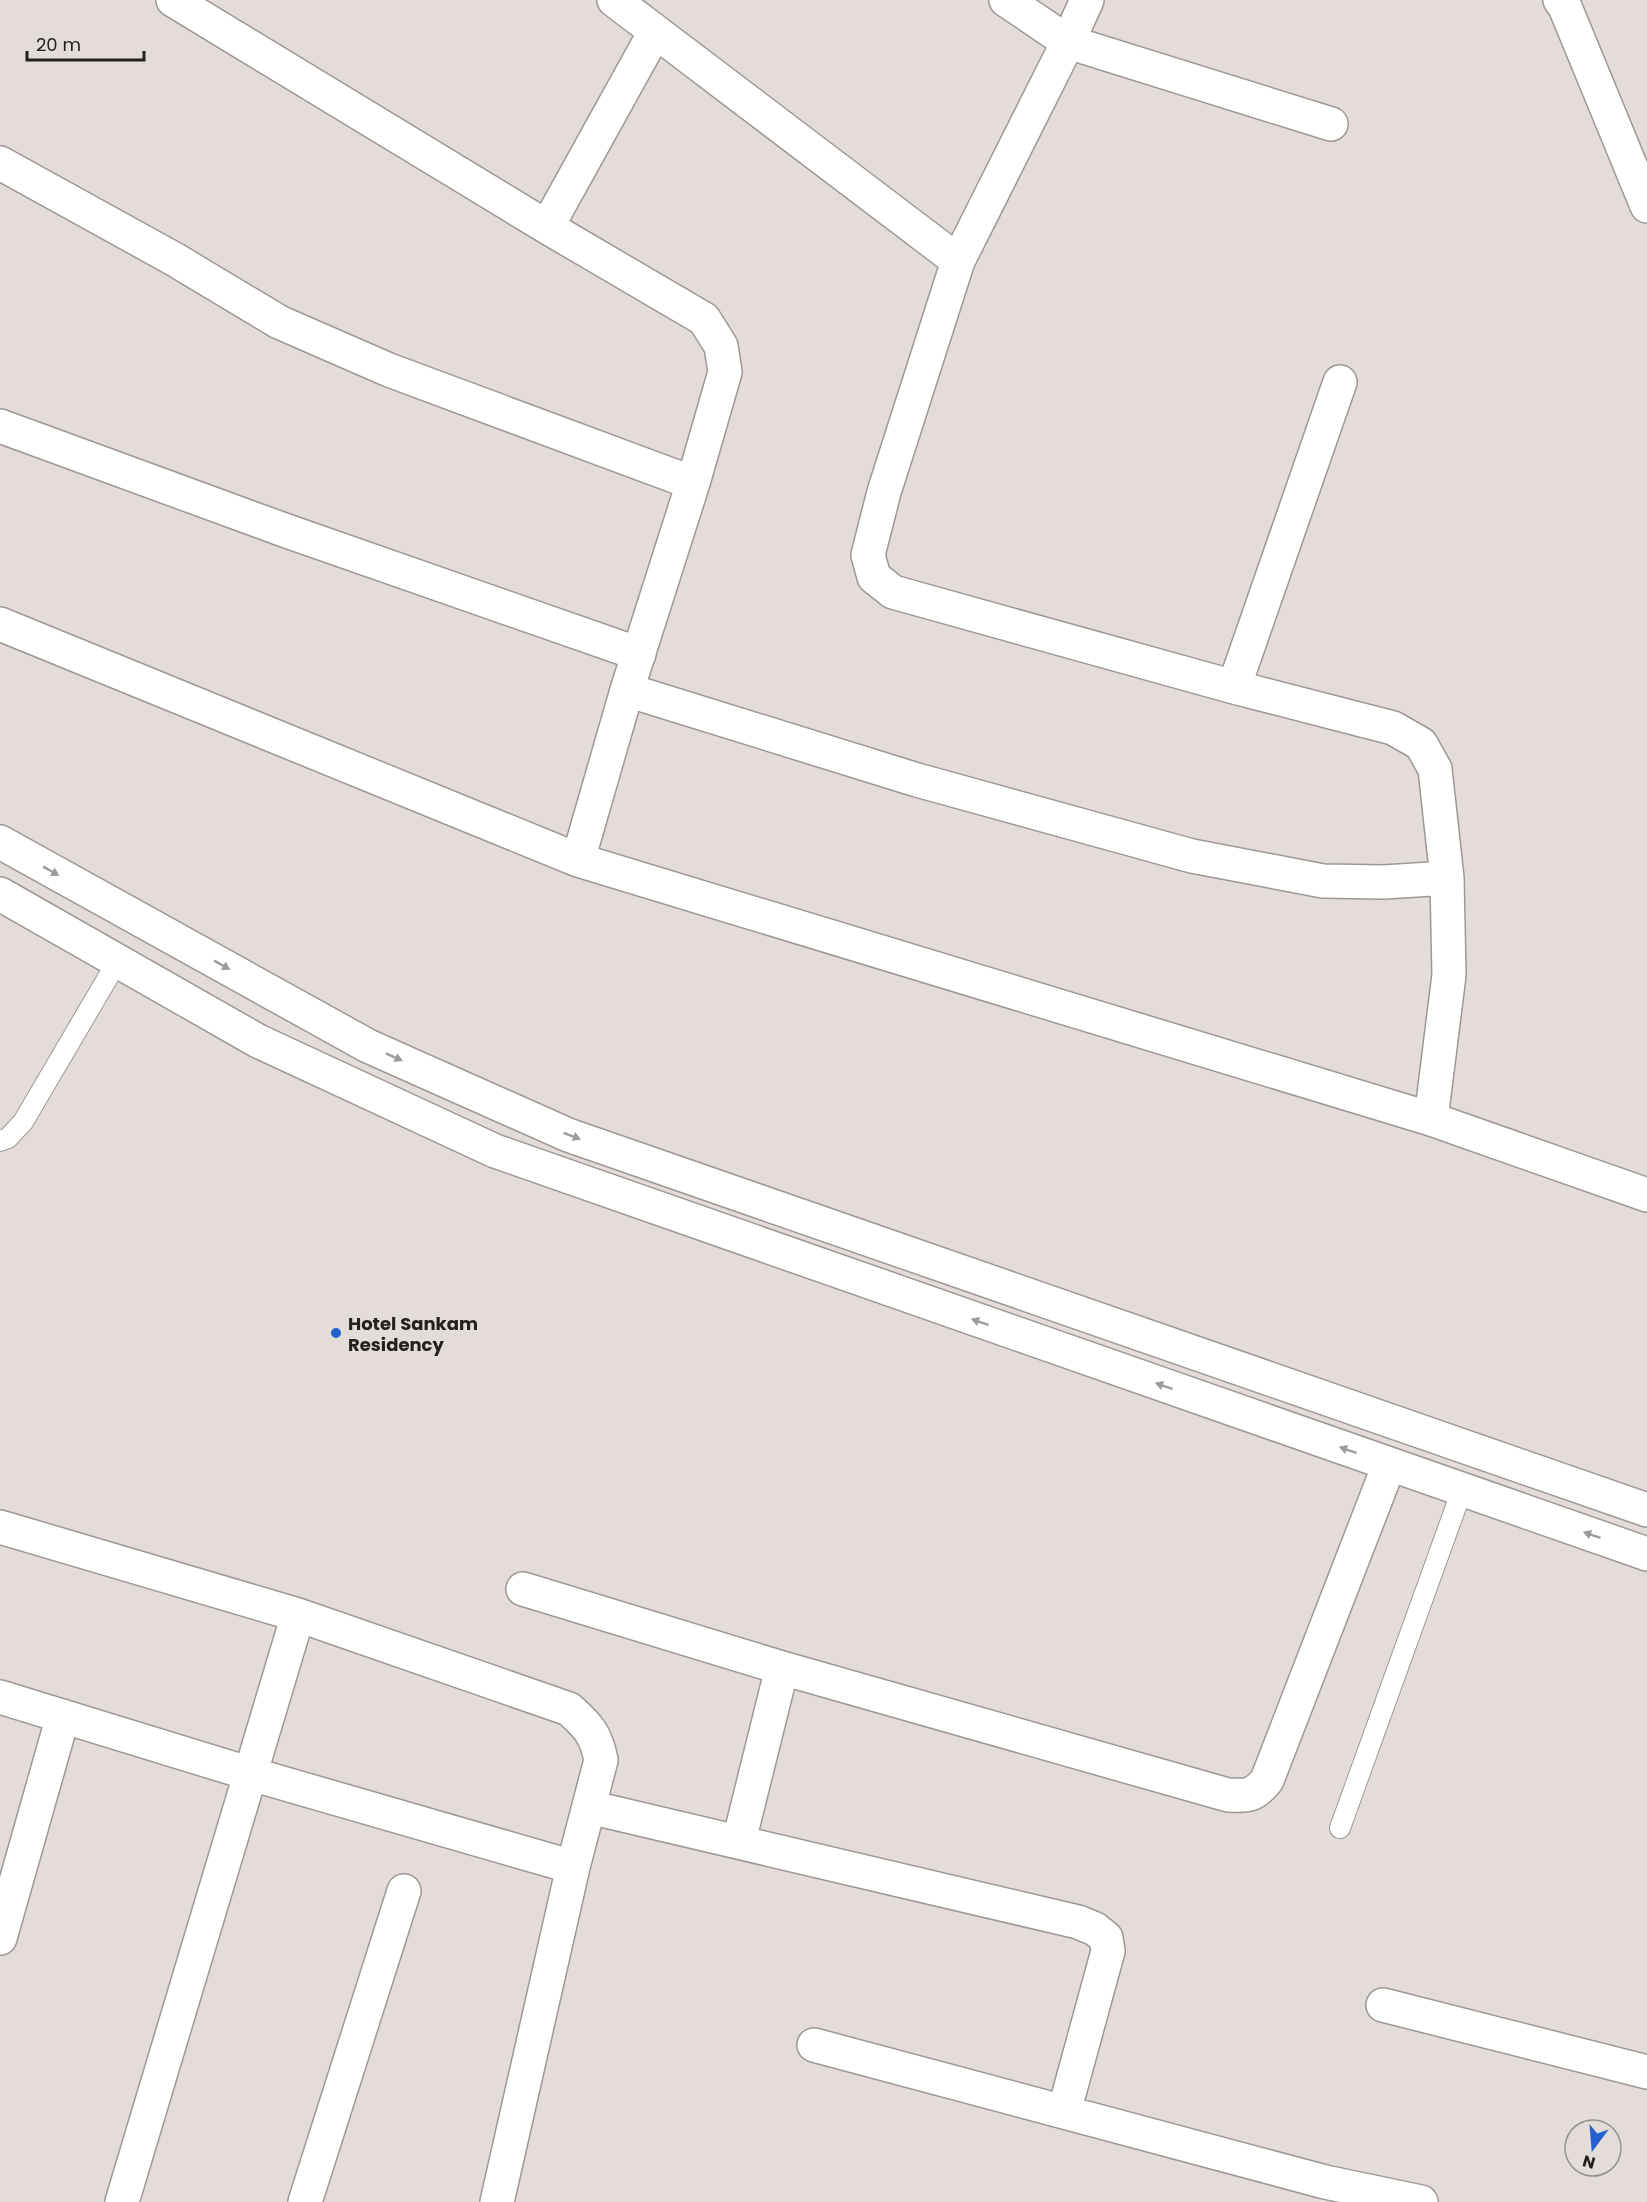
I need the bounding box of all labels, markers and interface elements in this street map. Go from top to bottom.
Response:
scale bar [27,24,144,62]
text: 20 m [36,32,81,57]
one-way arrow [43,866,60,876]
one-way arrow [214,960,231,970]
one-way arrow [385,1052,403,1062]
one-way arrow [563,1131,581,1141]
place label: Hotel Sankam Residency [348,1311,478,1357]
one-way arrow [971,1316,989,1326]
marker: Hotel Sankam Residency [329,1326,343,1340]
one-way arrow [1155,1381,1173,1391]
one-way arrow [1339,1445,1357,1455]
one-way arrow [1583,1529,1601,1539]
north arrow [1563,2118,1623,2178]
text: N [1580,2149,1598,2175]

